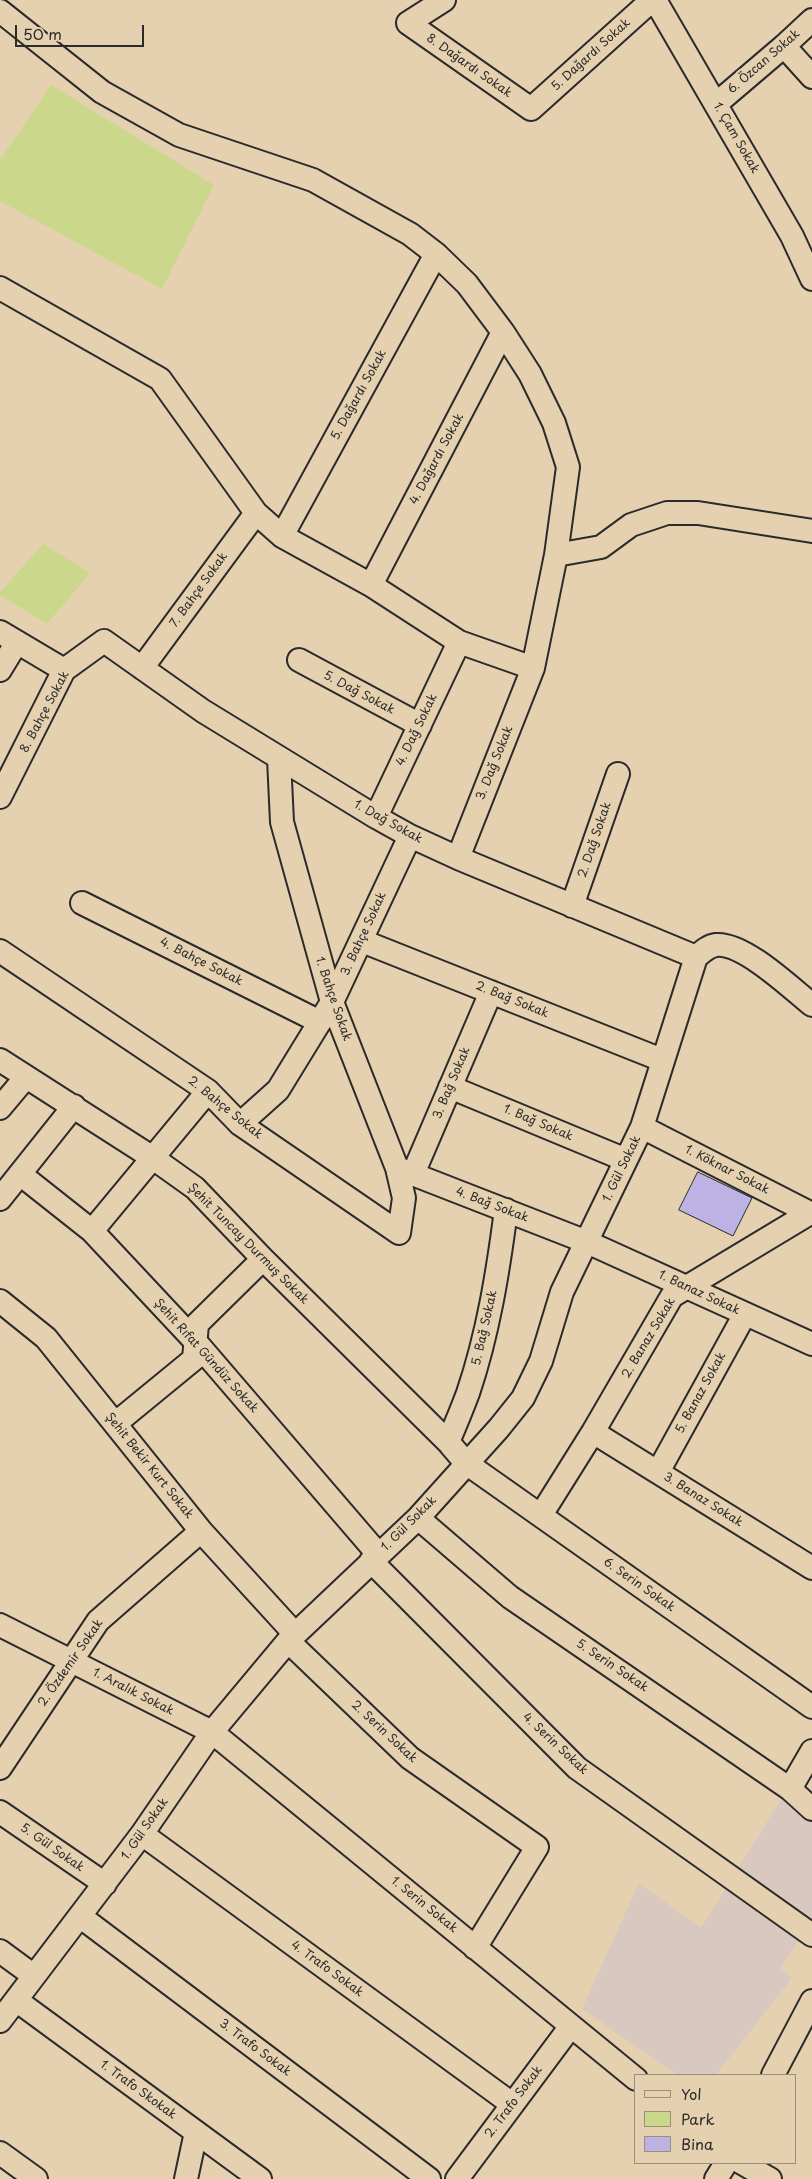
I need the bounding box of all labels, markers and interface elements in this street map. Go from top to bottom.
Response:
scale bar [18,15,146,47]
street label: 5. Dağardı Sokak [549,16,633,94]
text: 50 m [23,22,62,45]
street label: 6. Özcan Sokak [725,27,803,97]
street label: 8. Dağardı Sokak [424,31,514,101]
street label: 1. Çam Sokak [710,100,762,176]
street label: 5. Dağardı Sokak [328,347,390,443]
street label: 4. Dağardı Sokak [407,411,467,507]
street label: 7. Bahçe Sokak [167,550,231,630]
street label: 5. Dağ Sokak [321,668,397,718]
street label: 8. Bahçe Sokak [17,669,73,755]
street label: 4. Dağ Sokak [393,691,441,769]
street label: 3. Dağ Sokak [474,724,516,802]
street label: 1. Dağ Sokak [351,797,425,847]
street label: 2. Dağ Sokak [575,800,615,880]
street label: 3. Bahçe Sokak [338,890,390,978]
street label: 4. Bahçe Sokak [157,935,245,989]
street label: 1. Bahçe Sokak [312,955,354,1043]
street label: 2. Bağ Sokak [473,979,551,1021]
street label: 3. Bağ Sokak [430,1045,474,1121]
street label: 2. Bahçe Sokak [185,1074,265,1142]
street label: 1. Bağ Sokak [501,1102,575,1144]
street label: 1. Gül Sokak [600,1133,644,1205]
street label: 1. Köknar Sokak [682,1142,772,1198]
street label: Şehit Tuncay Durmuş Sokak [185,1181,311,1307]
street label: 4. Bağ Sokak [453,1184,531,1226]
street label: 1. Banaz Sokak [656,1268,742,1318]
street label: 5. Bağ Sokak [469,1289,501,1367]
street label: 2. Banaz Sokak [619,1295,679,1381]
street label: Şehit Rıfat Gündüz Sokak [151,1296,261,1416]
street label: 5. Banaz Sokak [673,1350,729,1436]
street label: Şehit Bekir Kurt Sokak [102,1410,196,1522]
street label: 3. Banaz Sokak [661,1470,745,1530]
street label: 1. Gül Sokak [378,1493,440,1555]
street label: 6. Serin Sokak [600,1555,678,1615]
street label: 2. Özdemir Sokak [36,1617,106,1709]
street label: 5. Serin Sokak [573,1637,651,1695]
street label: 1. Aralık Sokak [90,1665,176,1719]
street label: 2. Serin Sokak [348,1698,420,1766]
street label: 4. Serin Sokak [519,1710,591,1778]
street label: 1. Gül Sokak [118,1795,172,1863]
street label: 5. Gül Sokak [17,1821,87,1875]
street label: 1. Serin Sokak [388,1874,460,1936]
street label: 4. Trafo Sokak [288,1938,366,2000]
street label: 3. Trafo Sokak [216,2016,294,2080]
street label: 1. Trafo Skokak [97,2057,179,2123]
street label: 2. Trafo Sokak [482,2063,546,2141]
legend [634,2074,797,2164]
text: Yol [681,2082,702,2105]
text: Park [681,2107,715,2130]
text: Bina [681,2132,713,2155]

